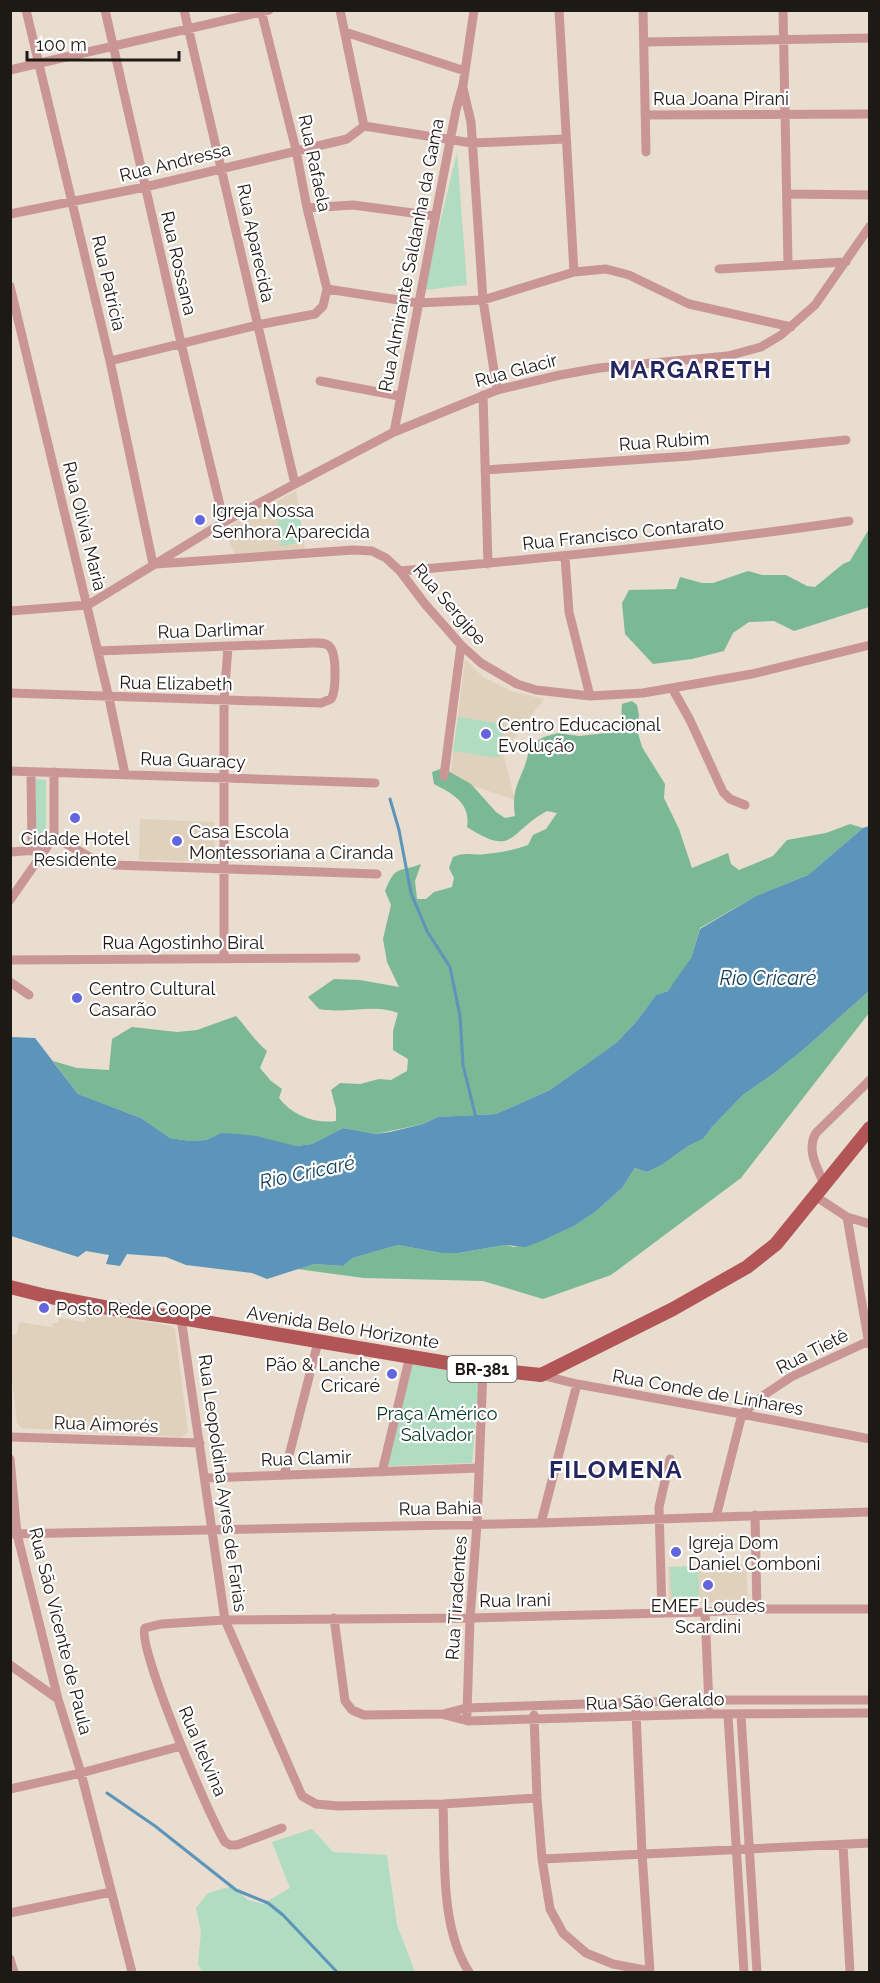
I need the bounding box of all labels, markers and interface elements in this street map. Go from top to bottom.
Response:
scale bar [27,24,178,62]
text: 100 m [36,34,87,55]
street label: Rua Joana Pirani [653,88,789,109]
street label: Rua Rafaela [294,112,336,214]
street label: Rua Almirante Saldanha da Gama [374,117,448,393]
street label: Rua Andressa [117,138,233,186]
street label: Rua Aparecida [233,182,279,304]
street label: Rua Rossana [157,209,201,317]
street label: Rua Patrícia [88,233,130,333]
street label: Rua Glacir [473,349,560,391]
district label: MARGARETH [610,355,772,384]
street label: Rua Rubim [618,427,710,455]
street label: Rua Olivia Maria [59,459,111,593]
place label: Igreja Nossa Senhora Aparecida [212,500,370,542]
street label: Rua Francisco Contarato [521,512,725,554]
marker: Igreja Nossa Senhora Aparecida [193,513,207,527]
street label: Rua Sergipe [409,559,491,649]
street label: Rua Darlimar [157,618,266,642]
street label: Rua Elizabeth [119,672,233,694]
place label: Centro Educacional Evolução [498,714,661,756]
marker: Centro Educacional Evolução [479,727,493,741]
street label: Rua Guaracy [140,748,246,772]
marker: Cidade Hotel Residente [68,811,82,825]
place label: Casa Escola Montessoriana a Ciranda [189,821,394,863]
place label: Cidade Hotel Residente [21,828,129,870]
marker: Casa Escola Montessoriana a Ciranda [170,834,184,848]
street label: Rua Agostinho Biral [102,932,264,953]
water label: Rio Cricaré [719,966,817,990]
place label: Centro Cultural Casarão [89,978,215,1020]
marker: Centro Cultural Casarão [70,991,84,1005]
water label: Rio Cricaré [257,1150,357,1194]
place label: Posto Rede Coope [56,1298,212,1319]
marker: Posto Rede Coope [37,1301,51,1315]
street label: Avenida Belo Horizonte [245,1301,441,1353]
street label: Rua Tietê [772,1324,852,1378]
street label: Rua Leopoldina Ayres de Farias [195,1353,252,1613]
place label: Pão & Lanche Cricaré [265,1354,380,1396]
road number: BR-381 [448,1356,516,1382]
street label: Rua Conde de Linhares [611,1365,805,1419]
marker: Pão & Lanche Cricaré [385,1367,399,1381]
park label: Praça Américo Salvador [376,1403,498,1445]
street label: Rua Aimorés [53,1412,159,1436]
street label: Rua Clamir [260,1446,352,1470]
district label: FILOMENA [549,1455,683,1484]
street label: Rua Bahia [398,1497,482,1519]
street label: Rua São Vicente de Paula [25,1525,97,1737]
place label: Igreja Dom Daniel Comboni [688,1532,820,1574]
street label: Rua Tiradentes [441,1535,471,1661]
marker: Igreja Dom Daniel Comboni [669,1545,683,1559]
marker: EMEF Loudes Scardini [701,1578,715,1592]
street label: Rua Irani [479,1589,551,1611]
place label: EMEF Loudes Scardini [651,1595,766,1637]
street label: Rua São Geraldo [585,1688,725,1714]
street label: Rua Itelvina [175,1703,231,1799]

